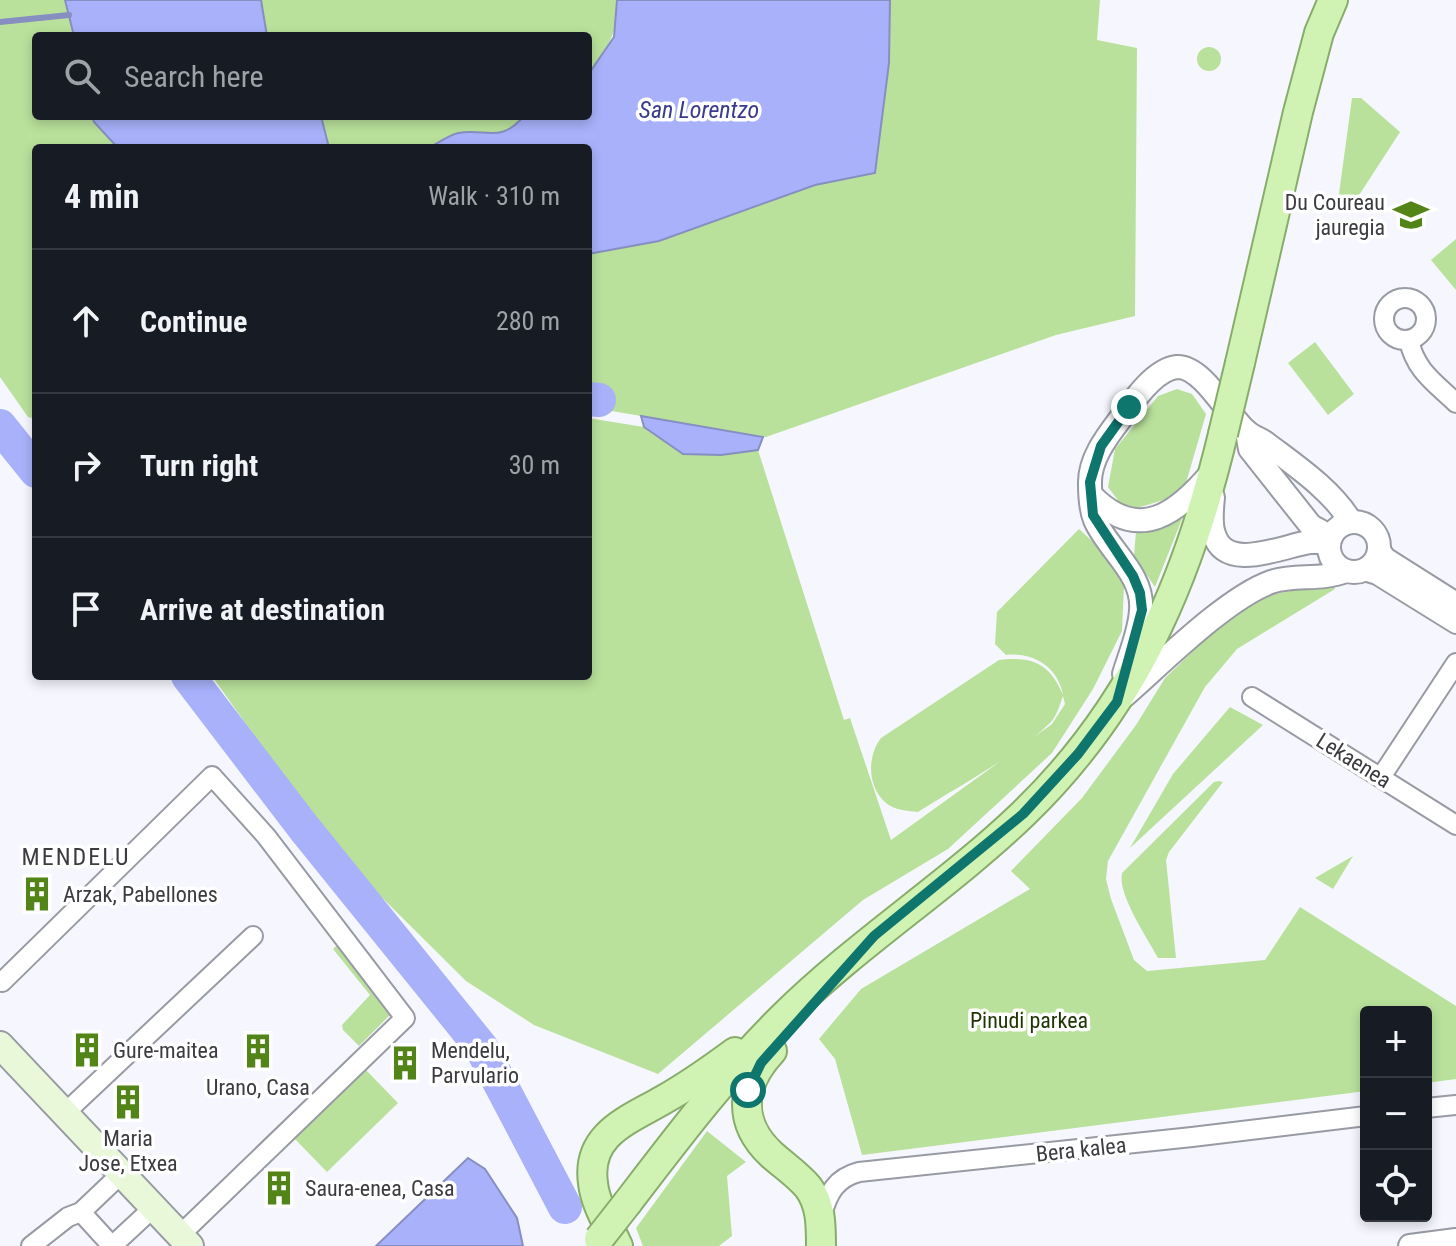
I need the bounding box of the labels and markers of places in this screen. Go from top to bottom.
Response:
place label: Du Coureau jauregia [1285,190,1385,240]
school or university icon: Du Coureau jauregia [1392,196,1430,234]
building icon: Arzak, Pabellones [18,875,56,913]
place label: Arzak, Pabellones [63,882,218,907]
building icon: Gure-maitea [68,1031,106,1069]
building icon: Urano, Casa [239,1032,277,1070]
place label: Gure-maitea [113,1038,218,1063]
place label: Mendelu, Parvulario [431,1038,519,1088]
building icon: Mendelu, Parvulario [386,1044,424,1082]
place label: Urano, Casa [206,1075,310,1100]
building icon: Maria Jose, Etxea [109,1083,147,1121]
place label: Maria Jose, Etxea [78,1126,178,1176]
building icon: Saura-enea, Casa [260,1169,298,1207]
place label: Saura-enea, Casa [305,1176,455,1201]

